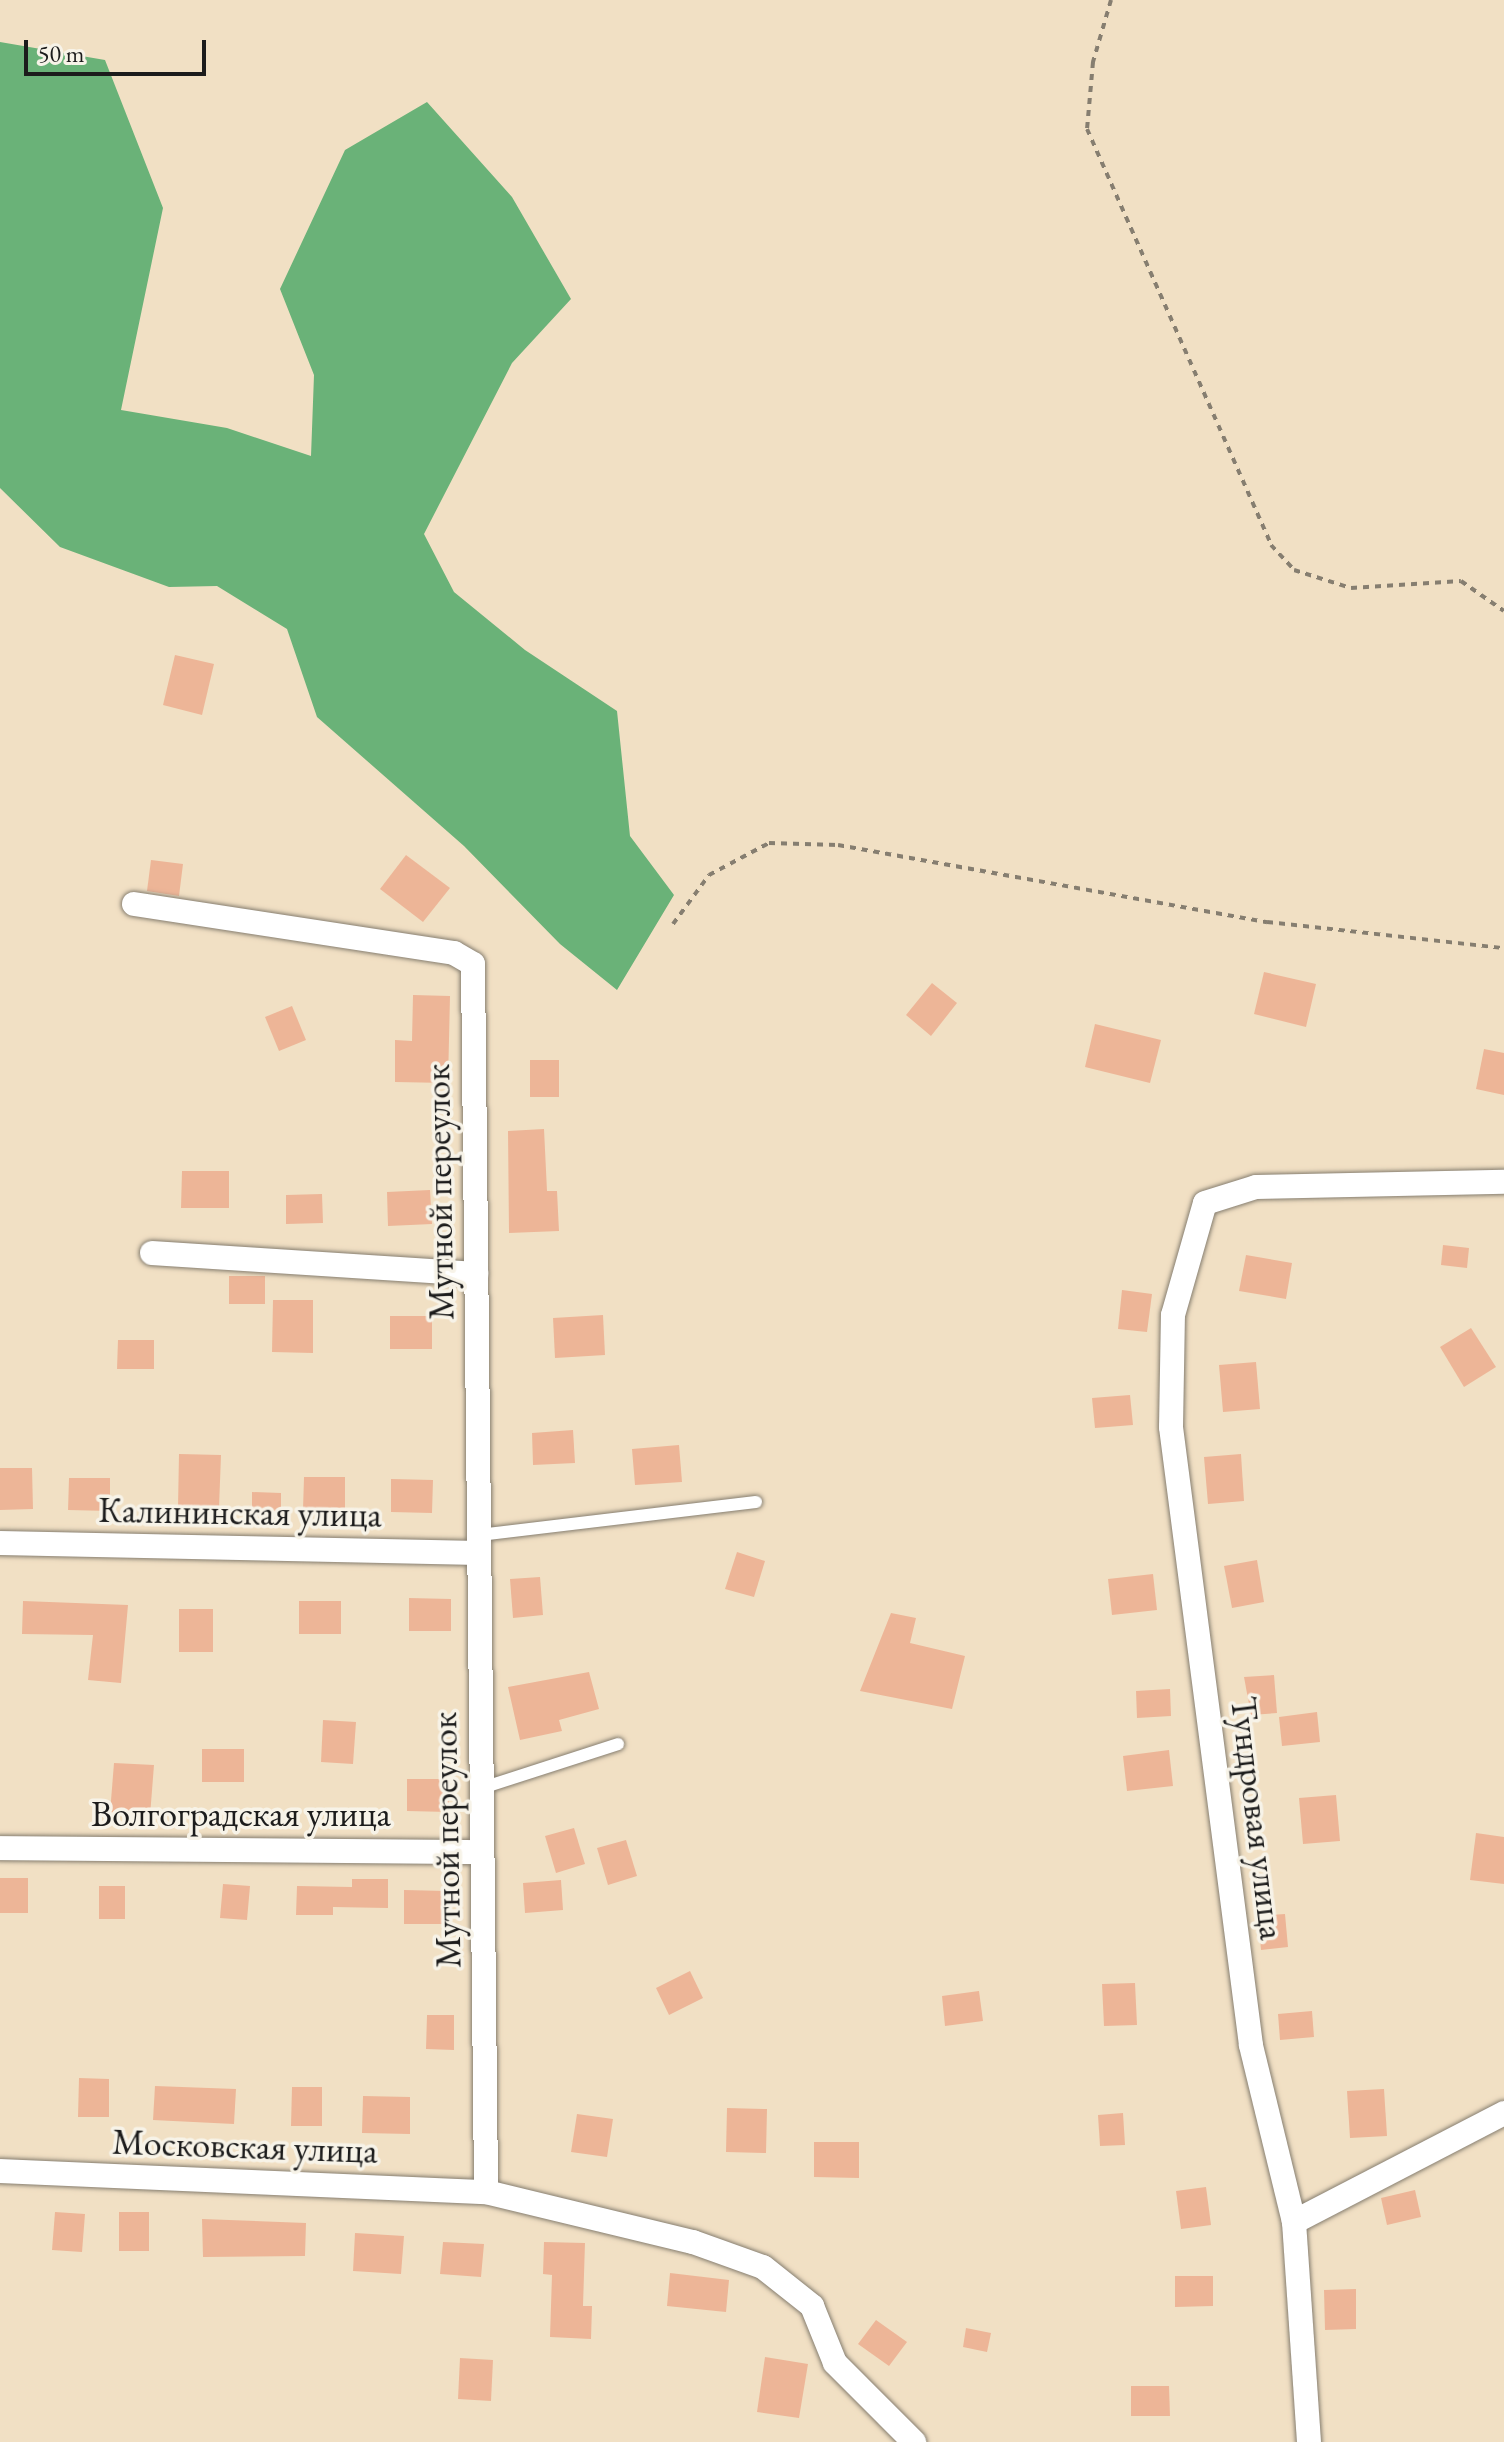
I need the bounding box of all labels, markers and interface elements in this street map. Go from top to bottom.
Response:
scale bar [28,24,210,74]
text: 50 m [38,38,85,69]
street label: Мутной переулок [415,1063,463,1321]
street label: Калининская улица [98,1488,382,1536]
street label: Тундровая улица [1222,1694,1294,1942]
street label: Мутной переулок [422,1711,470,1969]
street label: Волгоградская улица [91,1792,391,1836]
street label: Московская улица [111,2120,379,2172]

